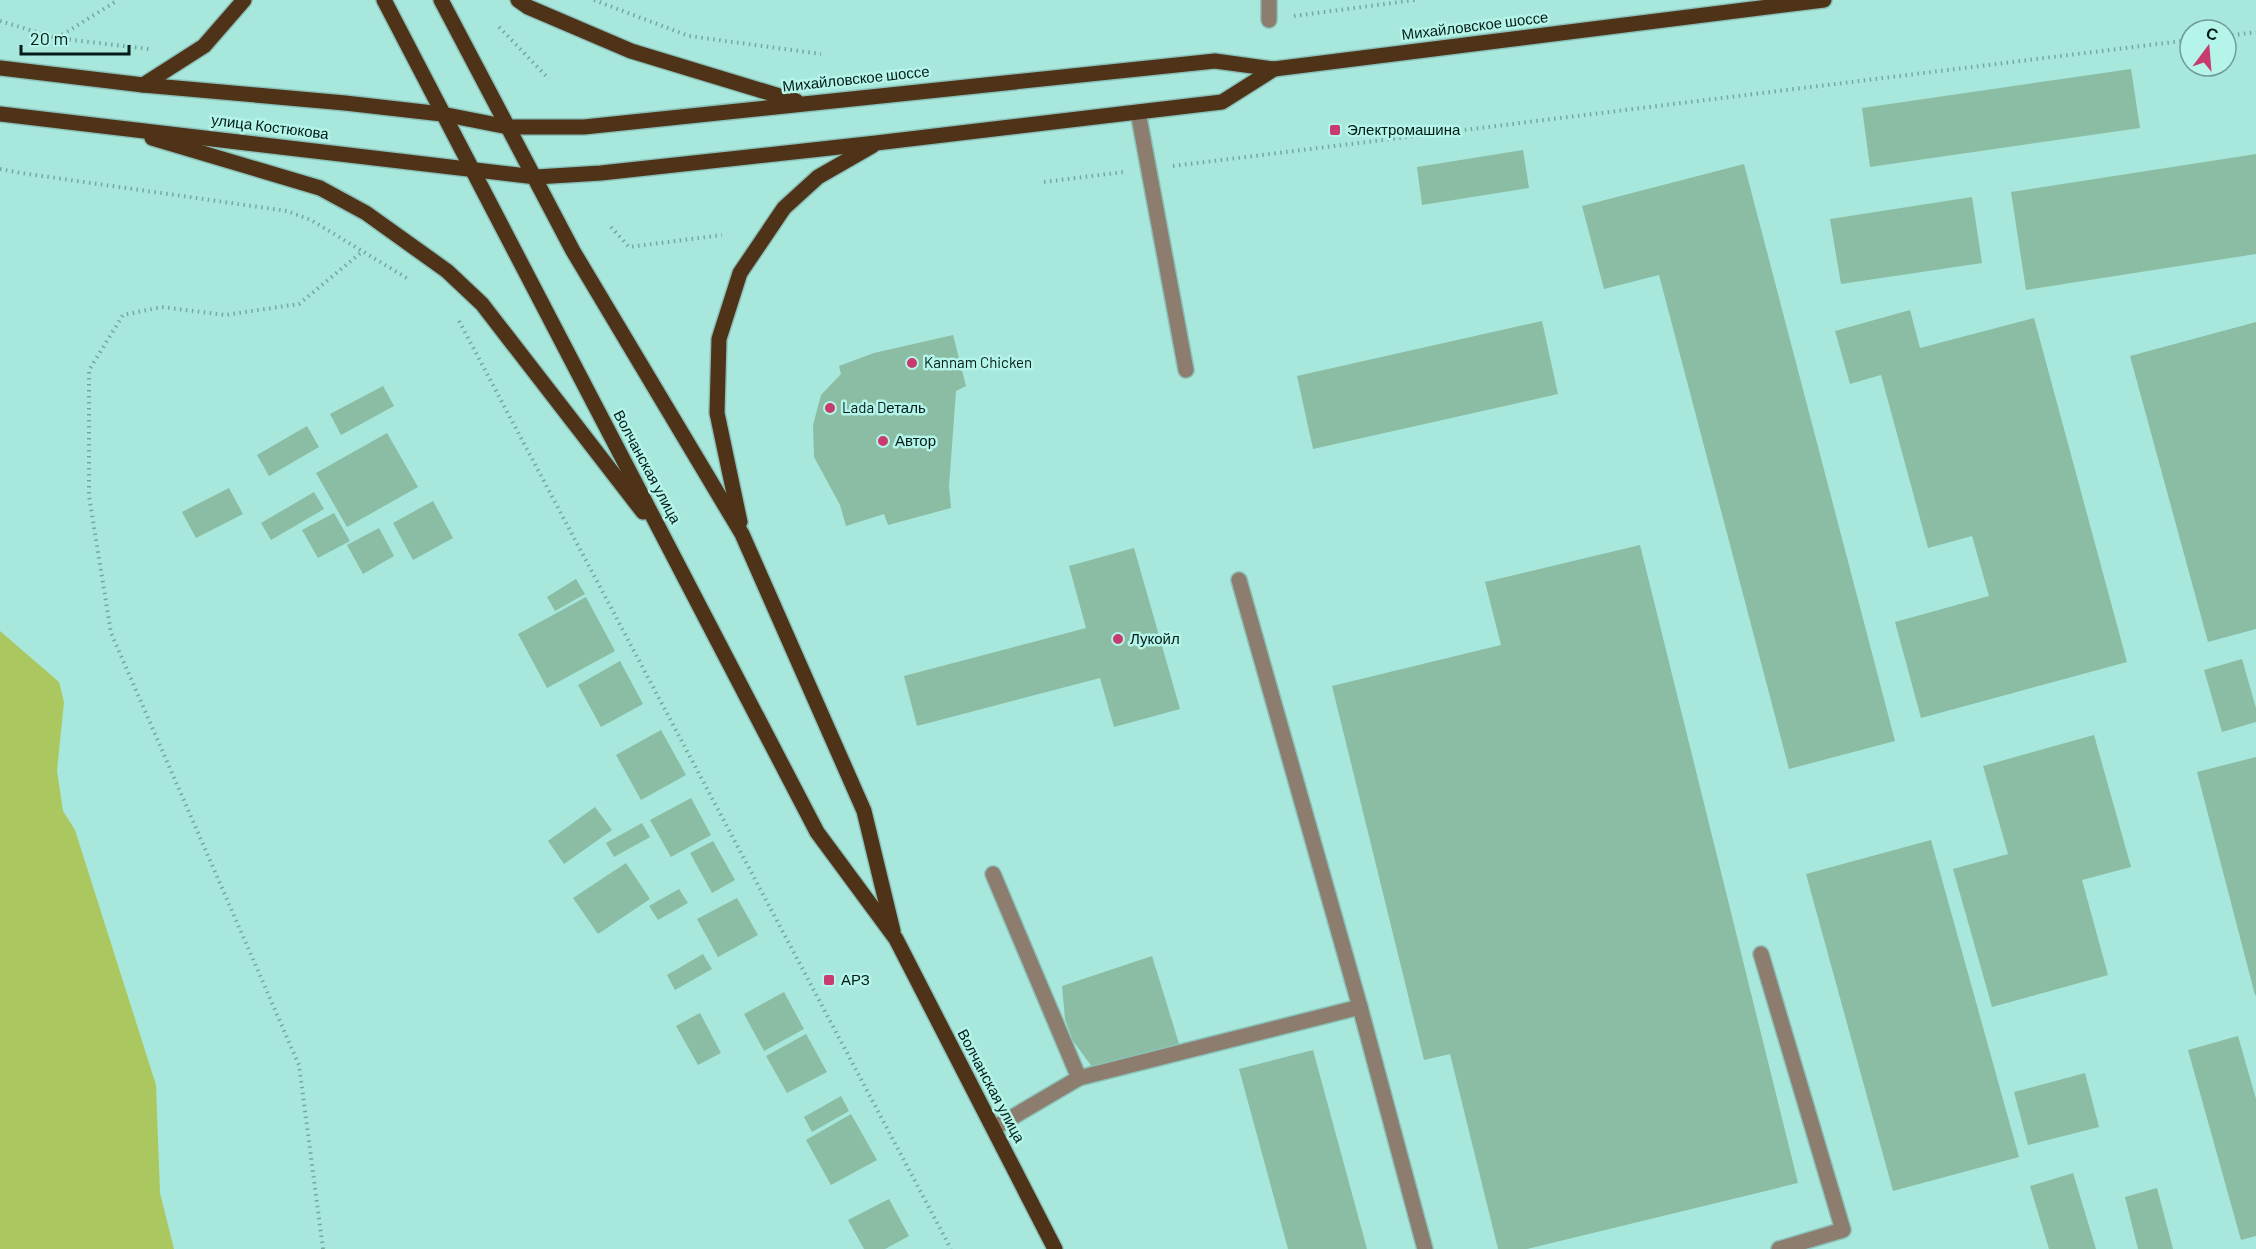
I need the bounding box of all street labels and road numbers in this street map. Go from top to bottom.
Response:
street label: Михайловское шоссе [1401,7,1549,43]
street label: Михайловское шоссе [782,61,930,95]
street label: улица Костюкова [210,110,331,142]
street label: Волчанская улица [610,407,686,527]
street label: Волчанская улица [954,1026,1030,1146]

